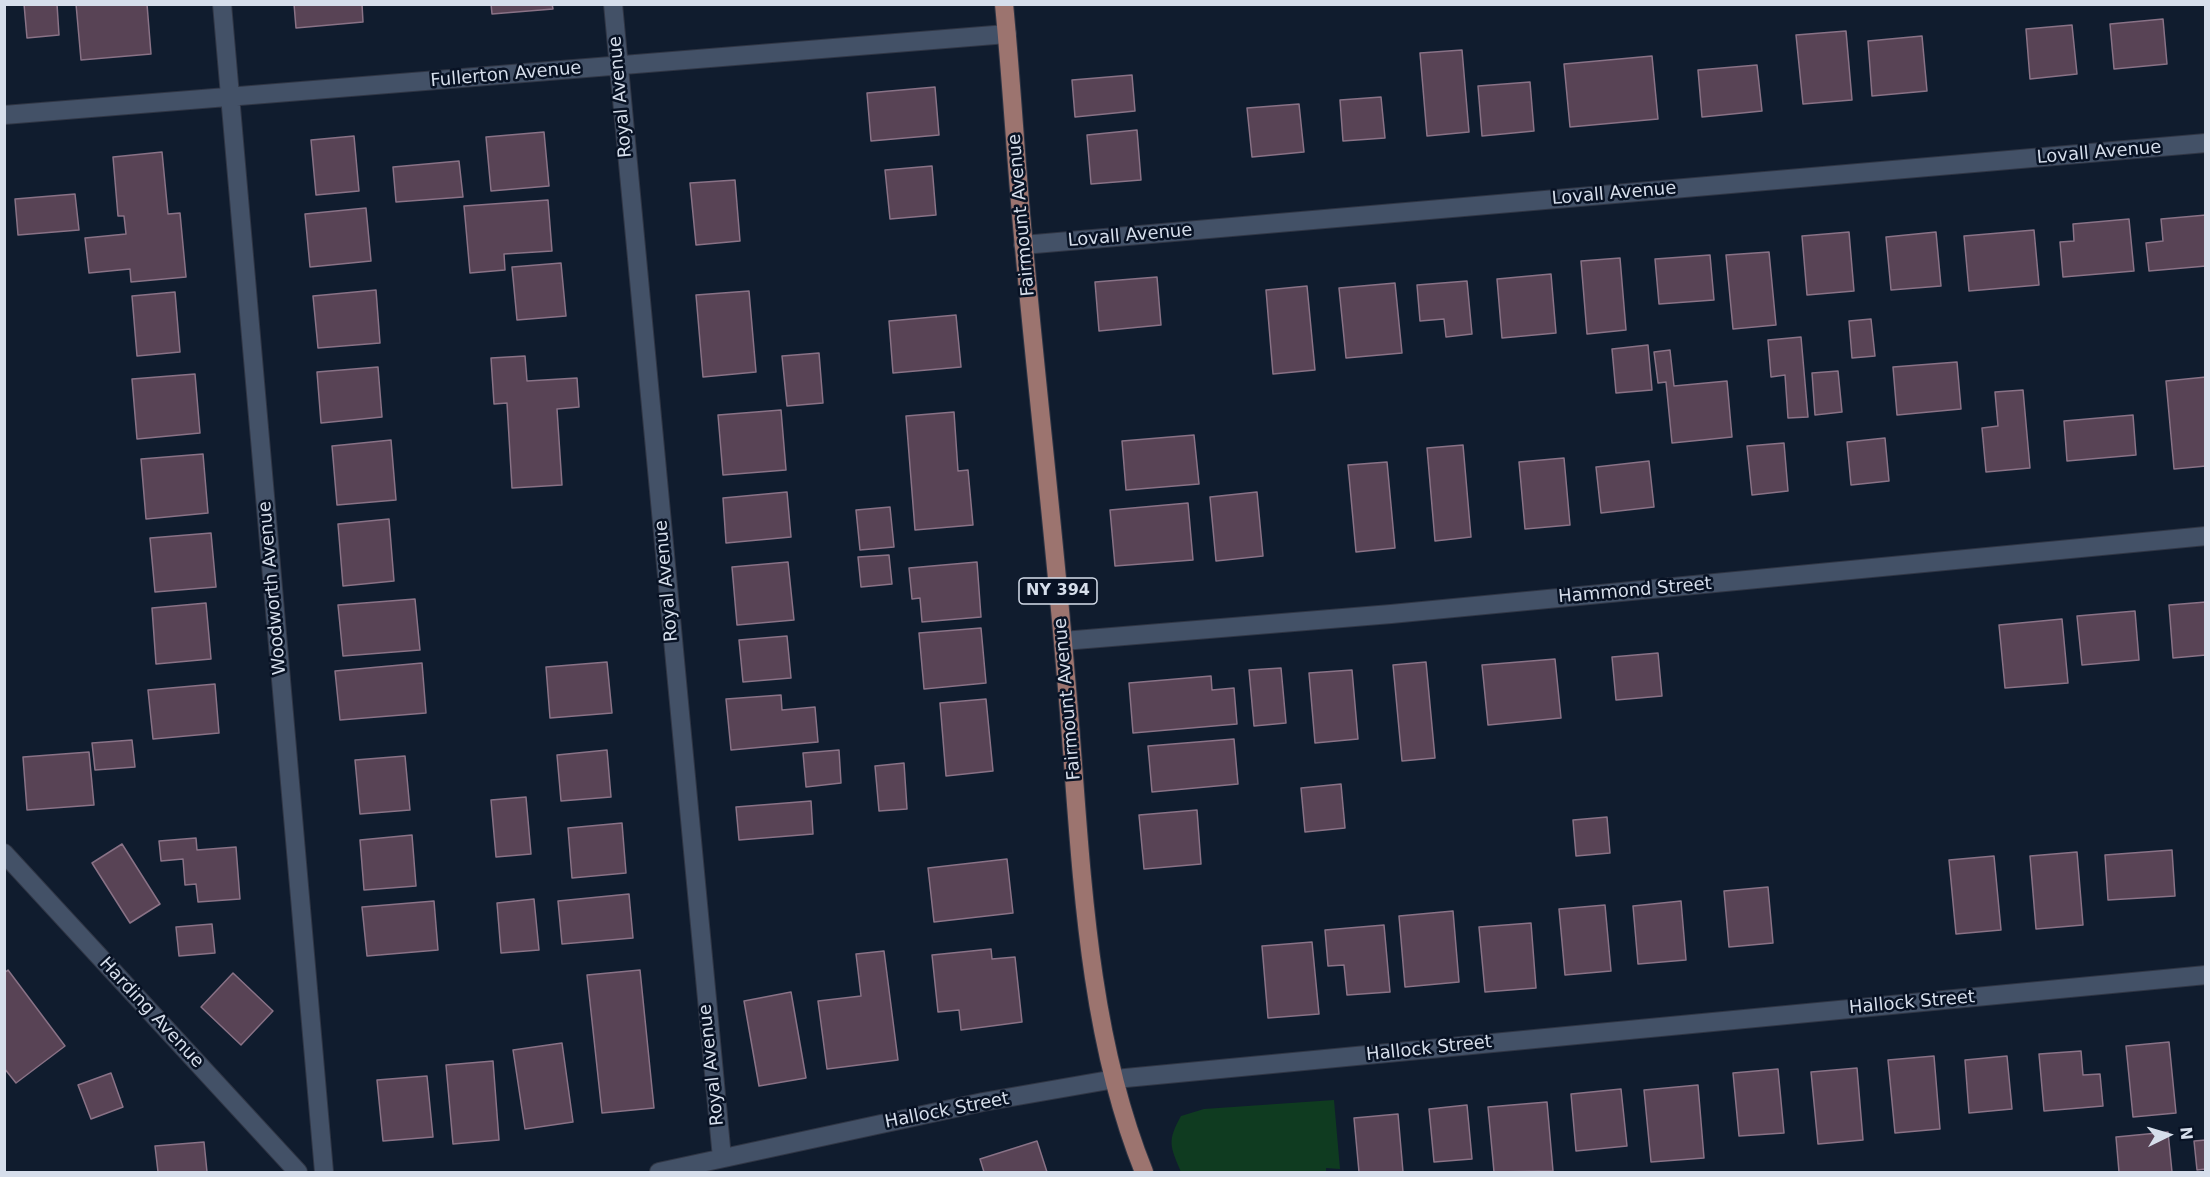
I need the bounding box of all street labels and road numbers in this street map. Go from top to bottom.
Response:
street label: Royal Avenue [605,35,637,159]
street label: Fullerton Avenue [430,58,582,92]
street label: Fairmount Avenue [1004,133,1040,297]
street label: Lovall Avenue [2036,137,2162,169]
street label: Lovall Avenue [1551,178,1677,210]
street label: Lovall Avenue [1067,220,1193,252]
street label: Woodworth Avenue [255,500,291,676]
street label: Royal Avenue [651,519,683,643]
street label: Hammond Street [1557,574,1713,608]
road number: NY 394 [1019,578,1097,604]
street label: Fairmount Avenue [1050,617,1086,781]
street label: Harding Avenue [94,953,208,1073]
street label: Hallock Street [1848,987,1976,1019]
street label: Royal Avenue [695,1003,729,1127]
street label: Hallock Street [1365,1032,1493,1066]
street label: Hallock Street [883,1088,1011,1134]

